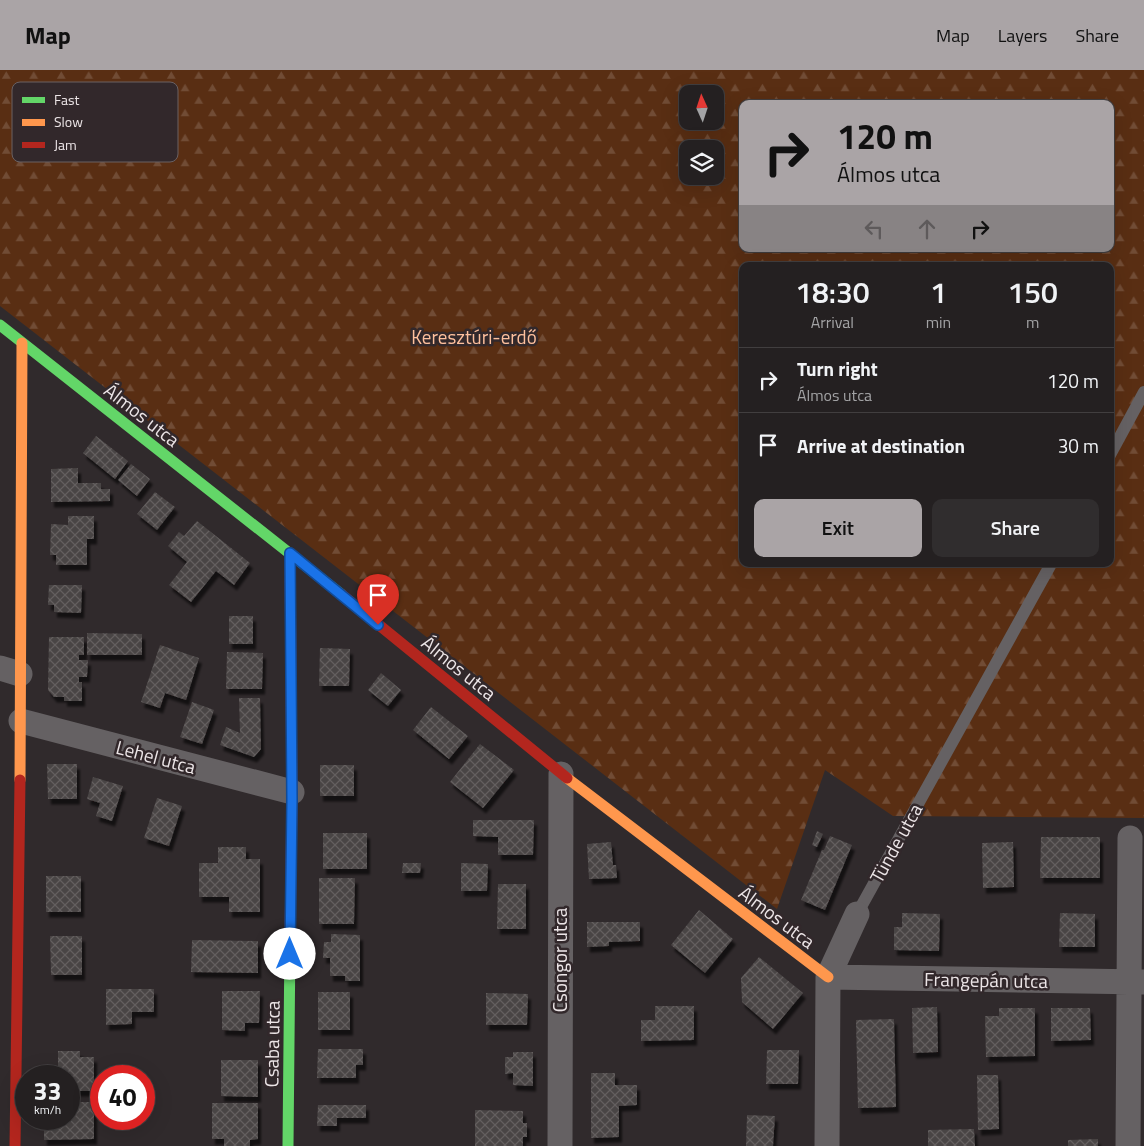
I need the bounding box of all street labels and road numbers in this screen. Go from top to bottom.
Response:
street label: Álmos utca [98,376,187,454]
street label: Álmos utca [416,628,503,707]
street label: Lehel utca [113,732,200,781]
street label: Tünde utca [862,797,930,888]
street label: Álmos utca [733,878,822,955]
street label: Csongor utca [545,907,574,1012]
street label: Frangepán utca [924,964,1049,995]
street label: Csaba utca [256,1000,287,1088]

